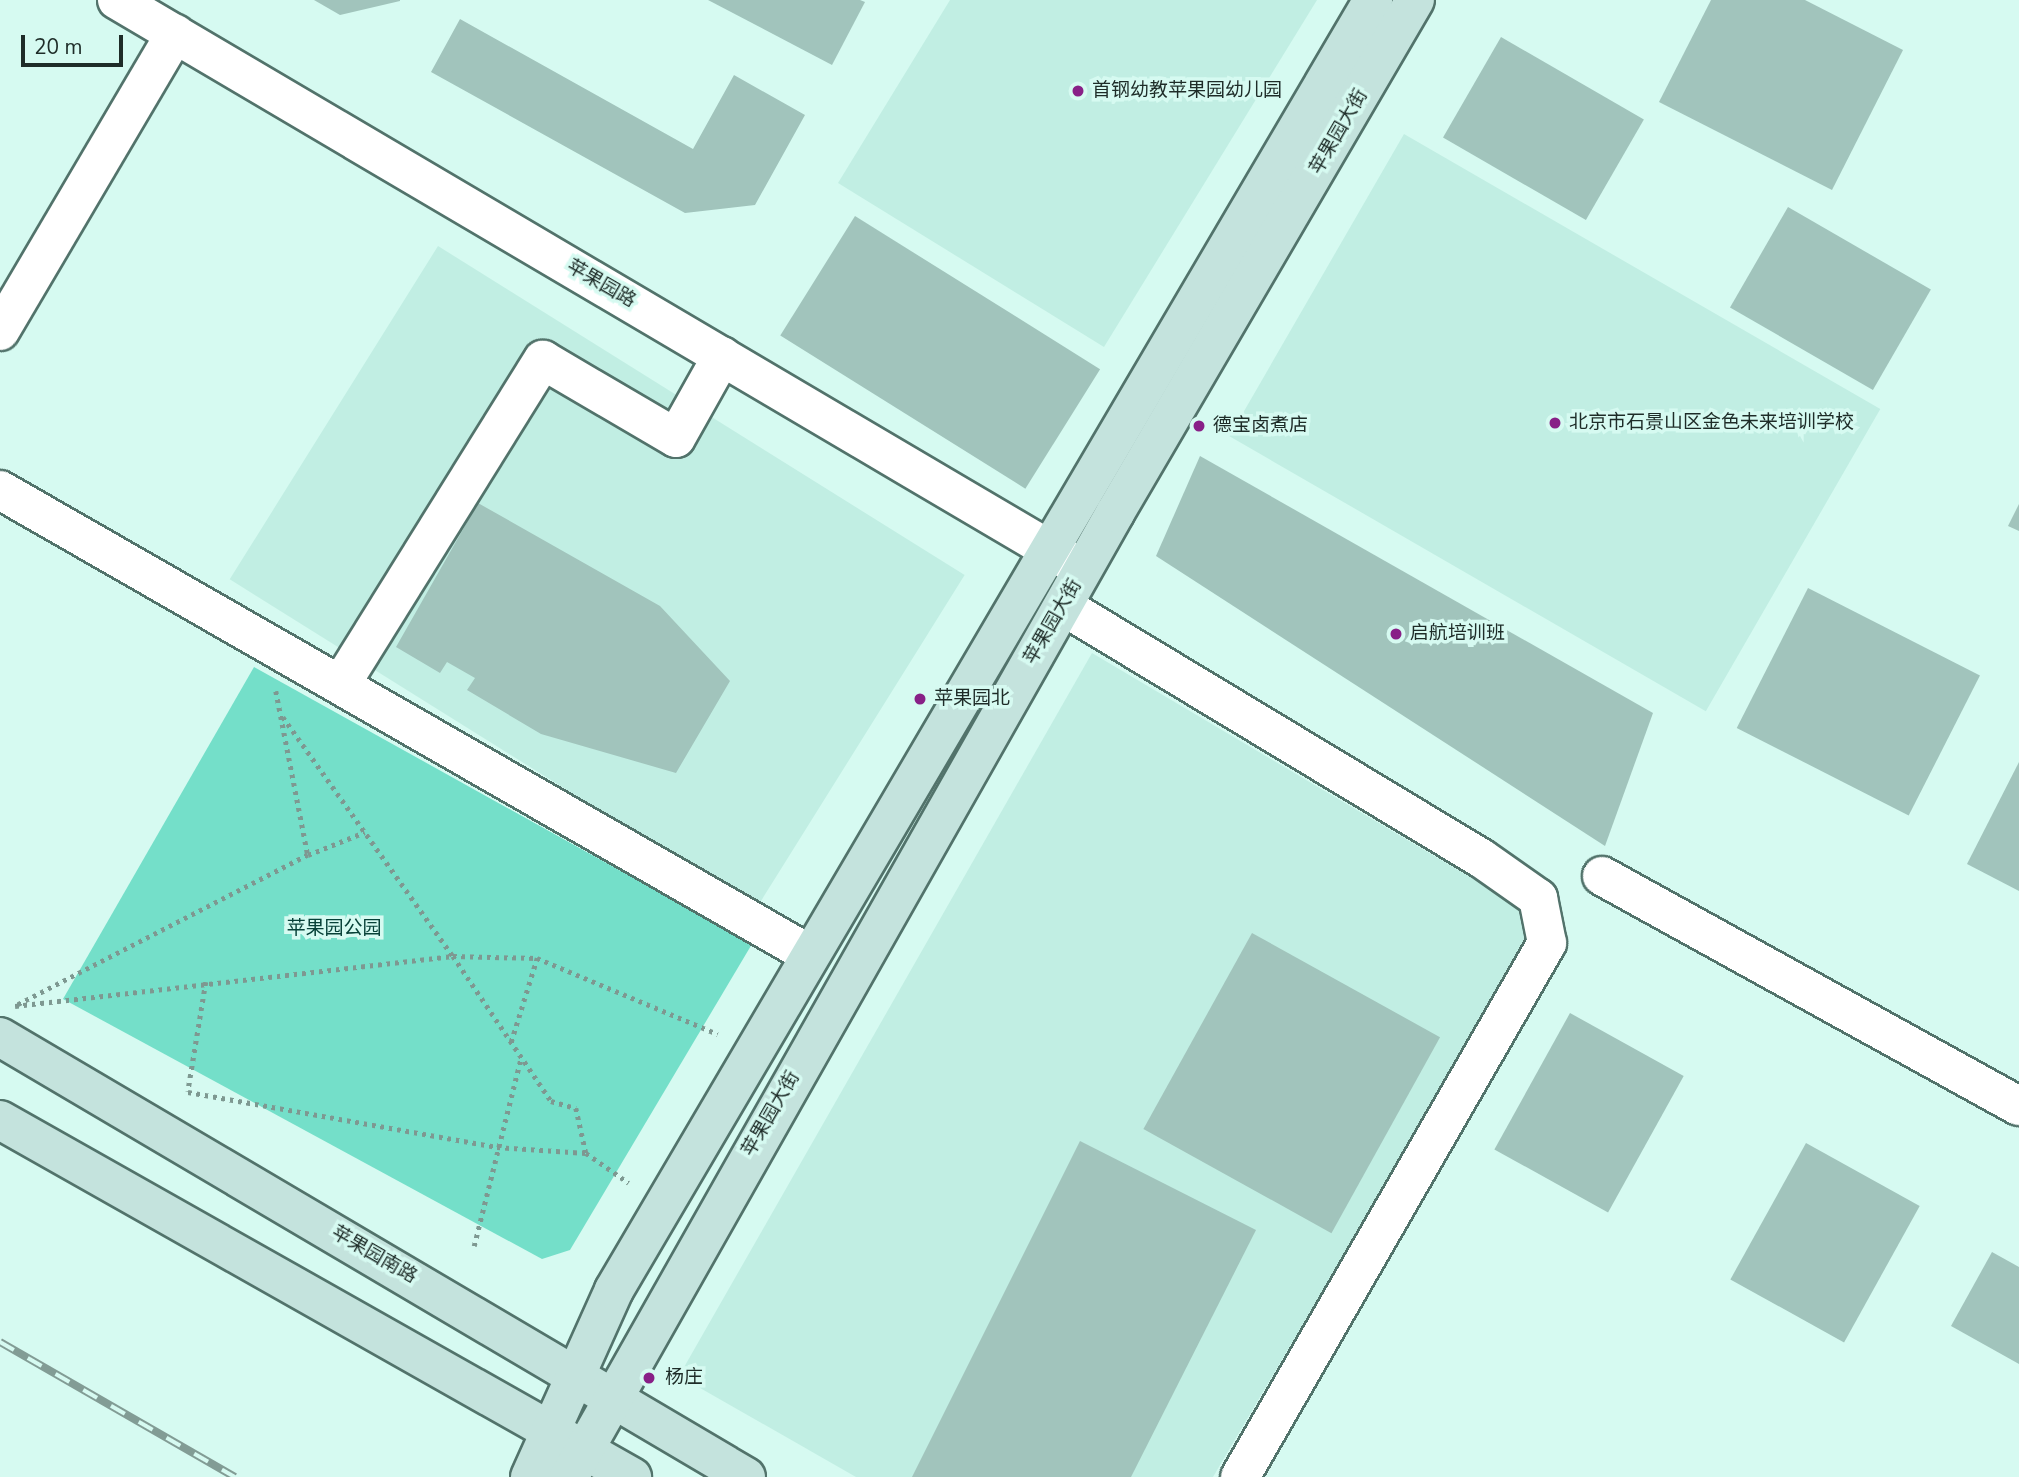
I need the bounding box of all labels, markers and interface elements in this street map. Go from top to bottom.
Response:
scale bar [24,21,126,65]
text: 20 m [34,33,83,61]
place label: 首钢幼教苹果园幼儿园 [1092,80,1282,102]
marker: 首钢幼教苹果园幼儿园 [1070,83,1086,99]
street label: 苹果园大街 [1305,85,1373,179]
street label: 苹果园路 [562,255,640,313]
place label: 北京市石景山区金色未来培训学校 [1569,412,1854,434]
place label: 德宝卤煮店 [1213,415,1308,437]
marker: 北京市石景山区金色未来培训学校 [1547,415,1563,431]
marker: 德宝卤煮店 [1191,418,1207,434]
street label: 苹果园大街 [1019,575,1087,669]
place label: 启航培训班 [1410,623,1505,645]
marker: 启航培训班 [1388,626,1404,642]
place label: 苹果园北 [934,688,1010,710]
marker: 苹果园北 [912,691,928,707]
park label: 苹果园公园 [287,918,381,940]
street label: 苹果园大街 [737,1067,805,1161]
street label: 苹果园南路 [327,1221,421,1289]
place label: 杨庄 [665,1367,703,1389]
marker: 杨庄 [639,1368,659,1388]

